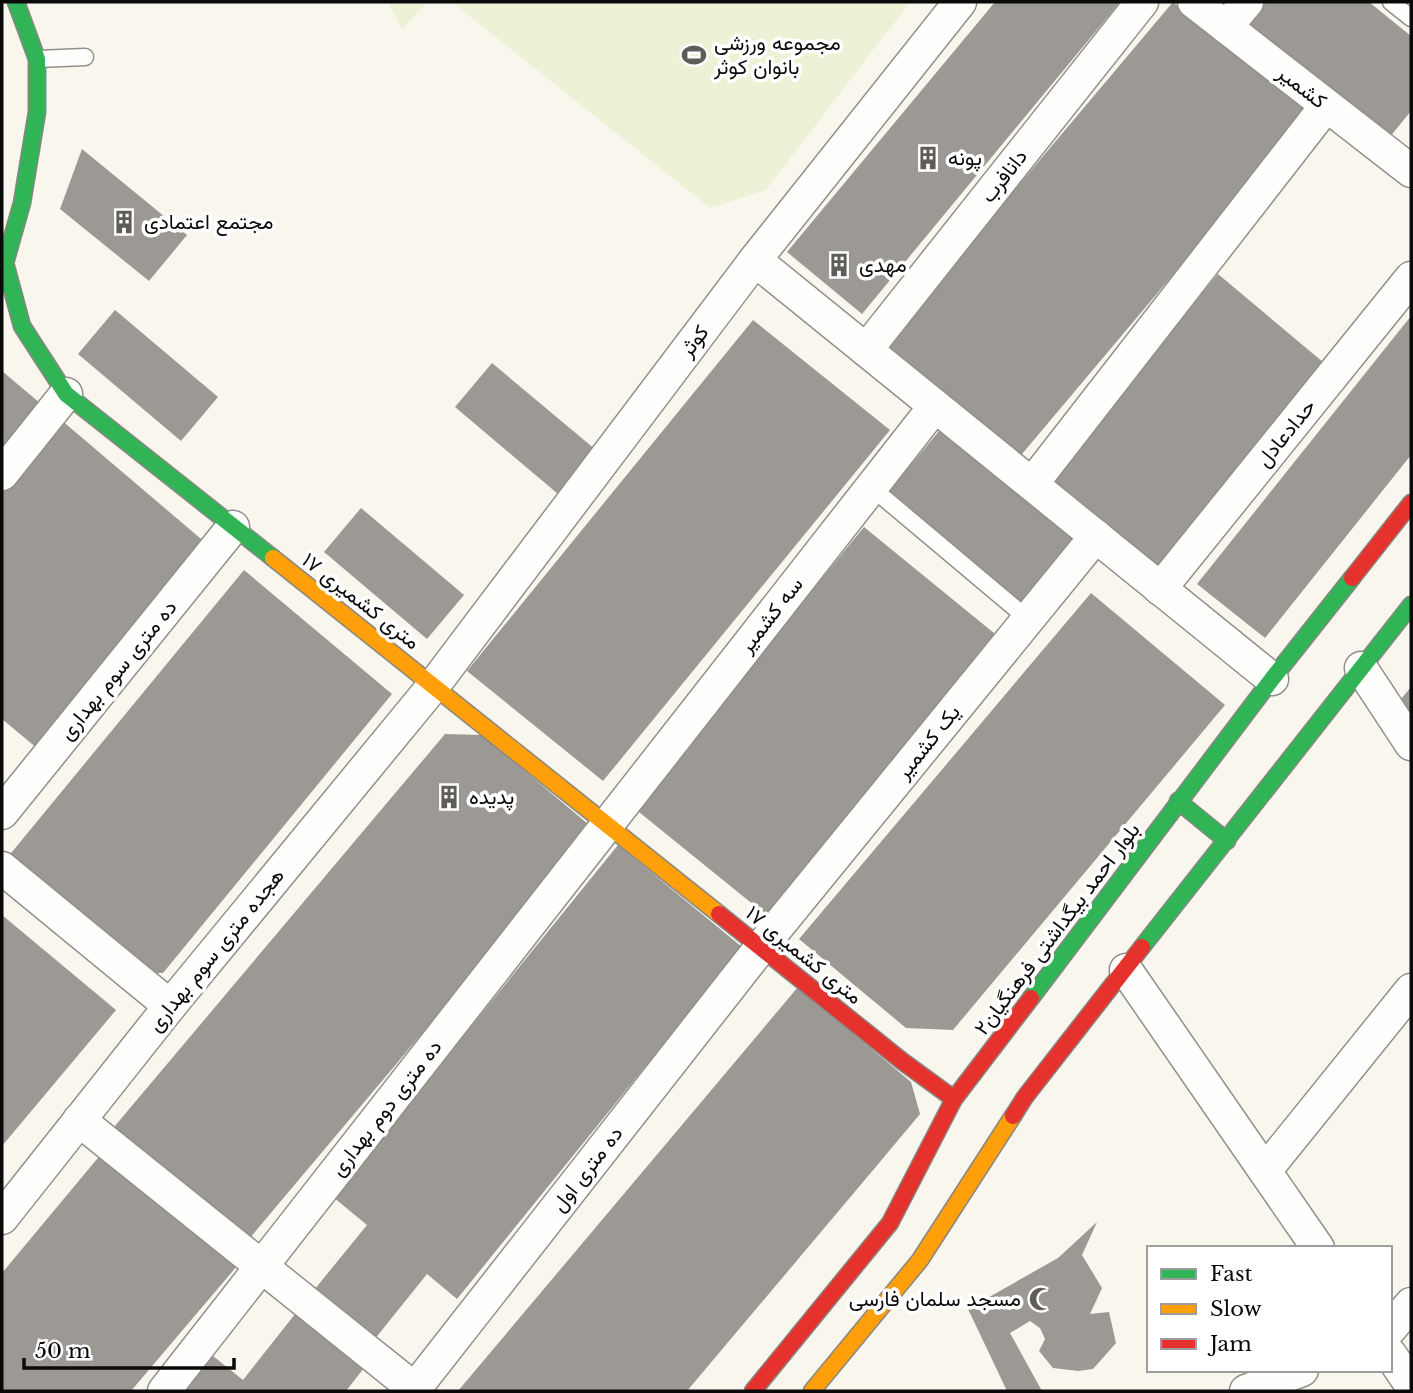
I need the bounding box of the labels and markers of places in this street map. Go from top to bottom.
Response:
place label: مجموعه ورزشی بانوان کوثر [713,30,841,80]
sports icon: مجموعه ورزشی بانوان کوثر [680,41,708,69]
building icon: پونه [914,144,942,172]
place label: پونه [948,145,982,172]
building icon: مجتمع اعتمادی [110,208,138,236]
place label: مجتمع اعتمادی [144,209,273,236]
building icon: مهدی [825,251,853,279]
place label: مهدی [859,252,907,278]
building icon: پدیده [435,783,463,811]
place label: پدیده [469,784,514,811]
mosque icon: مسجد سلمان فارسی [1027,1285,1055,1313]
place label: مسجد سلمان فارسی [849,1286,1021,1312]

